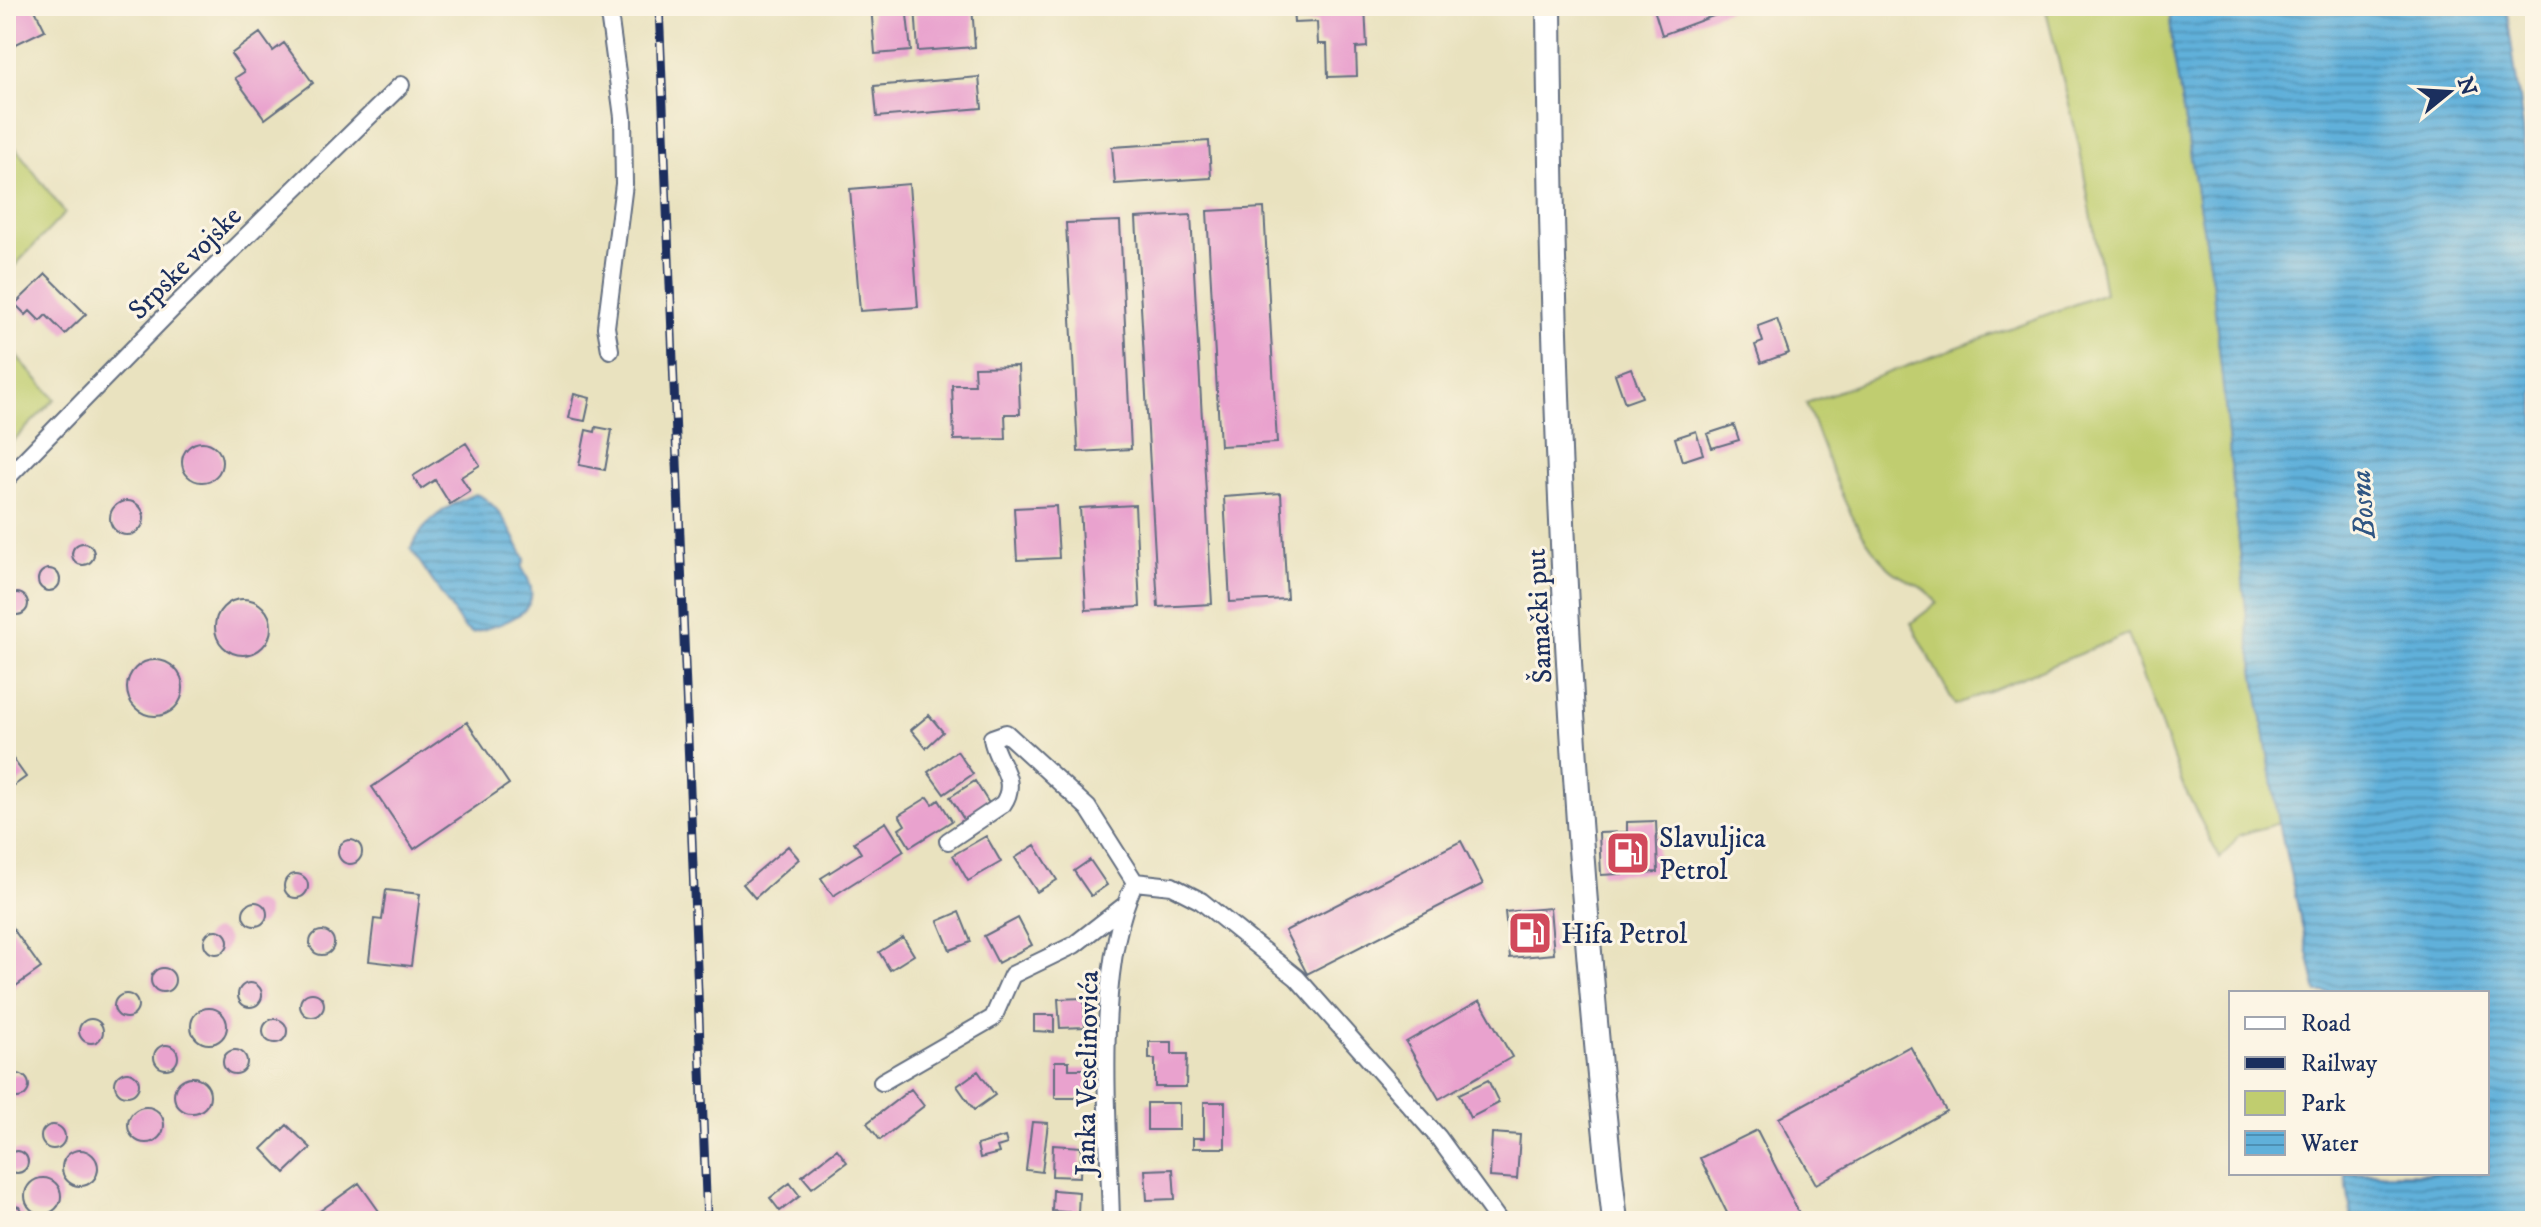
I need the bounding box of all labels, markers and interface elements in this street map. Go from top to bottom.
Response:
north arrow [2409,52,2489,132]
text: N [2451,74,2482,99]
street label: Srpske vojske [121,199,249,327]
water label: Bosna [2343,469,2384,540]
street label: Šamački put [1517,547,1561,684]
place label: Slavuljica Petrol [1659,821,1766,888]
fuel station icon: Slavuljica Petrol [1604,829,1652,877]
fuel station icon: Hifa Petrol [1506,909,1554,957]
place label: Hifa Petrol [1561,917,1688,952]
street label: Janka Veselinovića [1068,970,1107,1179]
legend [2229,991,2489,1175]
text: Road [2301,1009,2351,1039]
text: Railway [2301,1049,2378,1079]
text: Park [2301,1089,2346,1119]
text: Water [2300,1129,2358,1159]

